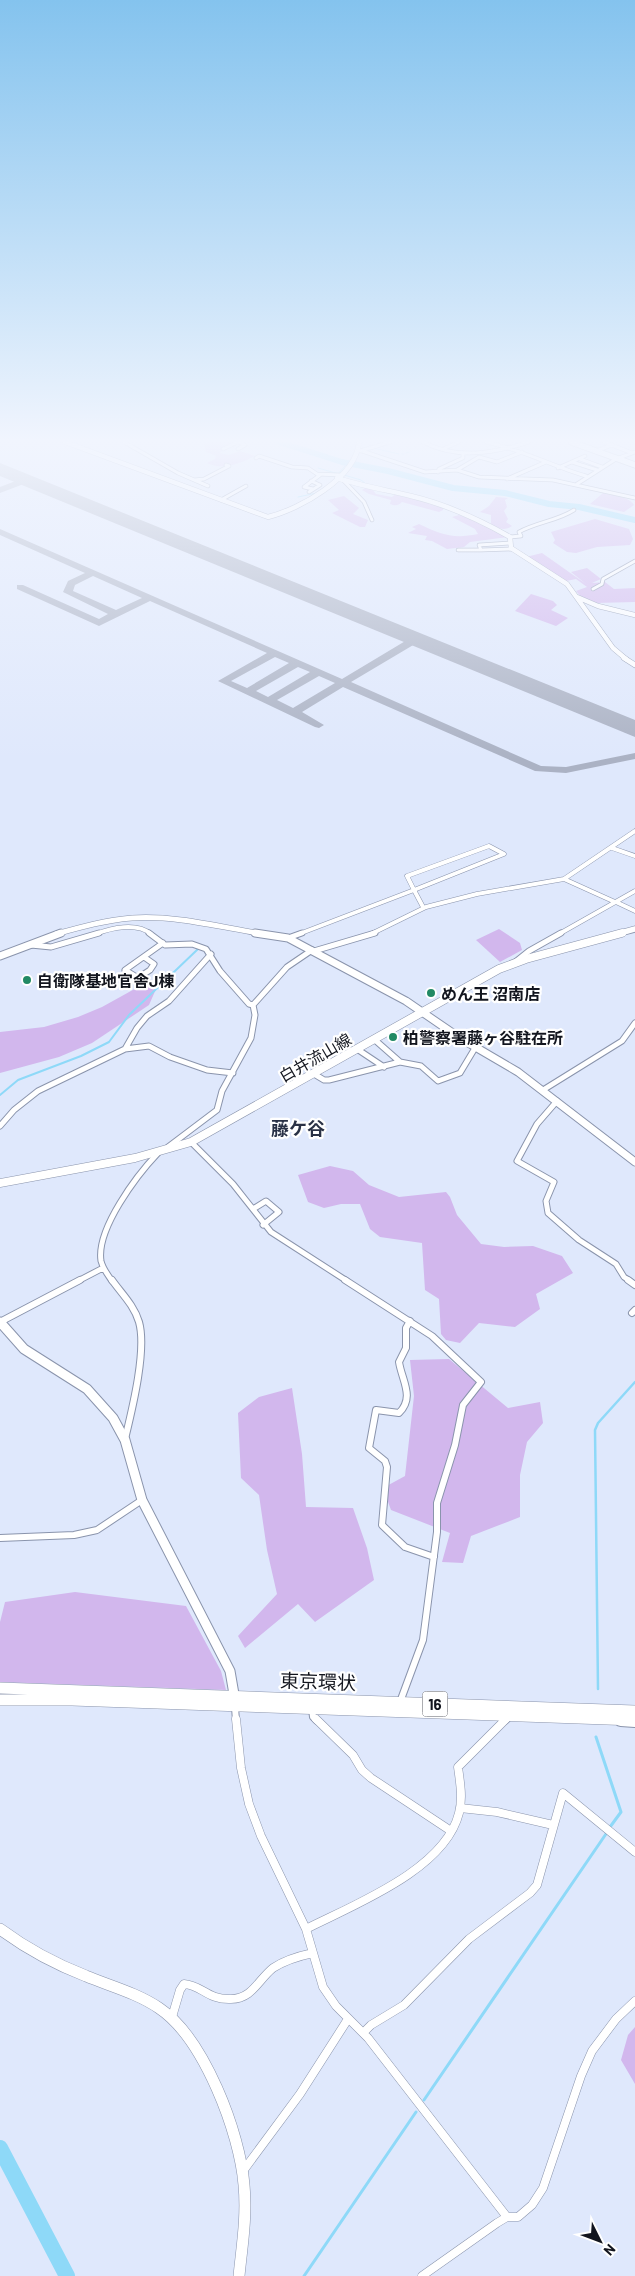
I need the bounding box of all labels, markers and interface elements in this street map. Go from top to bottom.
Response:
place label: 自衛隊基地官舎J棟 [37,971,174,990]
marker: 自衛隊基地官舎J棟 [21,974,33,986]
place label: めん王 沼南店 [441,984,540,1003]
marker: めん王 沼南店 [425,987,437,999]
place label: 柏警察署藤ヶ谷駐在所 [403,1028,563,1047]
street label: 白井流山線 [276,1029,354,1085]
marker: 柏警察署藤ヶ谷駐在所 [387,1031,399,1043]
district label: 藤ケ谷 [271,1117,325,1139]
street label: 東京環状 [280,1668,356,1694]
road number: 16 [422,1692,448,1716]
north arrow [575,2216,625,2266]
text: N [601,2241,619,2259]

